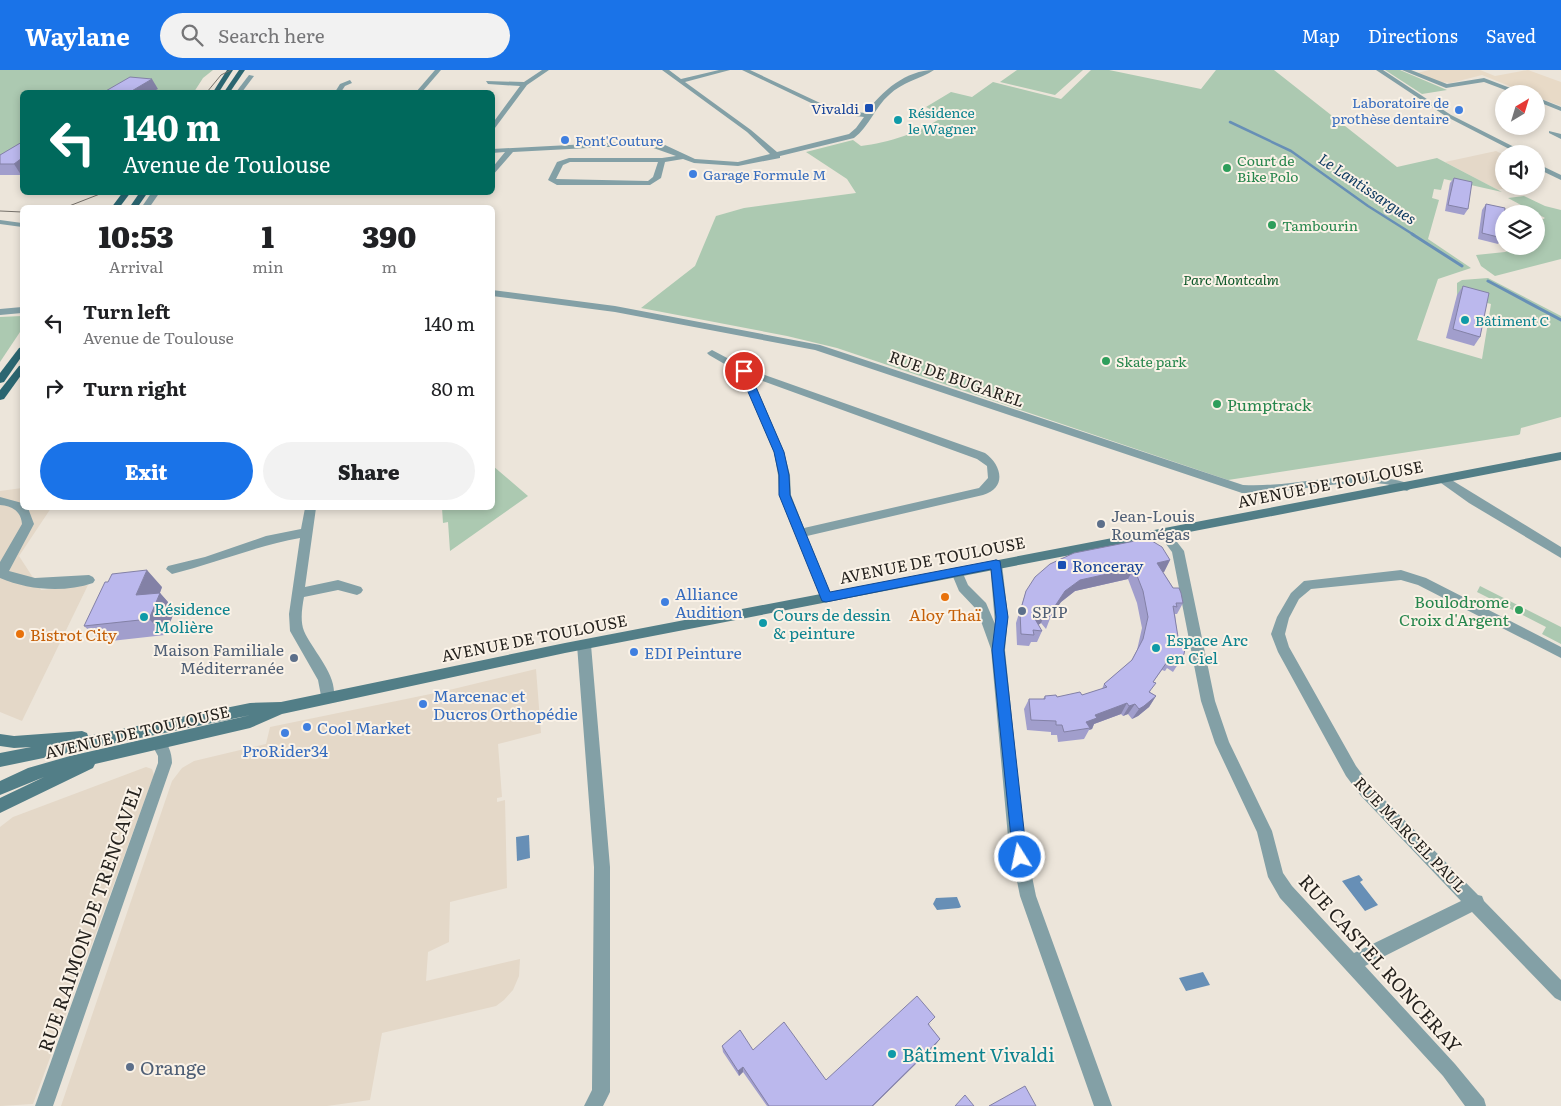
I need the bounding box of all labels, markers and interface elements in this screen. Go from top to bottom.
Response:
search box [160,13,510,58]
text: Waylane [25,18,130,53]
icon: search [178,21,206,49]
text: Search here [218,21,325,49]
text: Map [1302,22,1340,49]
text: Directions [1368,22,1458,49]
text: Saved [1486,22,1536,49]
north arrow [1495,85,1545,135]
map controls [1495,85,1545,255]
place label: Laboratoire de prothèse dentaire [1332,92,1449,128]
place label: Vivaldi [811,98,859,118]
text: 140 m [123,100,221,152]
marker: Vivaldi [863,102,875,114]
place label: Résidence le Wagner [908,102,976,138]
marker: Laboratoire de prothèse dentaire [1453,104,1465,116]
icon: left [40,110,105,175]
marker: Résidence le Wagner [892,114,904,126]
place label: Font'Couture [575,130,663,150]
marker: Font'Couture [559,134,571,146]
button: sound [1495,145,1545,195]
text: Avenue de Toulouse [123,147,330,180]
water label: Le Lantissargues [1315,147,1421,229]
place label: Court de Bike Polo [1237,150,1299,186]
marker: Court de Bike Polo [1221,162,1233,174]
place label: Garage Formule M [703,164,826,184]
marker: Garage Formule M [687,168,699,180]
button: layers [1495,205,1545,255]
text: 10:53 [99,213,174,257]
text: 1 [262,213,274,257]
text: 390 [362,213,416,257]
place label: Tambourin [1282,215,1358,235]
marker: Tambourin [1266,219,1278,231]
text: Arrival [109,254,163,278]
text: min [252,254,284,278]
text: m [382,254,397,278]
park label: Parc Montcalm [1183,269,1280,289]
text: Turn left [83,297,170,325]
icon: left [40,309,68,337]
text: 140 m [424,309,475,337]
place label: Bâtiment C [1475,310,1550,330]
marker: Bâtiment C [1459,314,1471,326]
text: Avenue de Toulouse [83,325,234,349]
street label: RUE DE BUGAREL [886,344,1028,412]
pin [723,350,765,392]
place label: Skate park [1116,351,1187,371]
marker: Skate park [1100,355,1112,367]
icon: arrive [730,357,758,385]
icon: right [40,374,68,402]
text: Turn right [83,374,187,402]
text: 80 m [431,374,475,402]
place label: Pumptrack [1227,392,1312,416]
marker: Pumptrack [1211,398,1223,410]
button: Exit [40,442,253,500]
button: Share [263,442,475,500]
street label: AVENUE DE TOULOUSE [1235,453,1425,513]
place label: Jean-Louis Roumégas [1111,503,1195,545]
marker: Jean-Louis Roumégas [1095,518,1107,530]
street label: AVENUE DE TOULOUSE [837,529,1027,589]
place label: Ronceray [1072,553,1144,577]
marker: Ronceray [1056,559,1068,571]
place label: Alliance Audition [675,581,743,623]
place label: Boulodrome Croix d'Argent [1399,589,1510,631]
marker: Aloy Thaï [939,591,951,603]
place label: Résidence Molière [154,596,230,638]
marker: Alliance Audition [659,596,671,608]
place label: SPIP [1032,599,1068,623]
place label: Cours de dessin & peinture [773,602,891,644]
place label: Aloy Thaï [909,602,981,626]
marker: Boulodrome Croix d'Argent [1513,604,1525,616]
marker: SPIP [1016,605,1028,617]
street label: AVENUE DE TOULOUSE [439,607,629,667]
marker: Résidence Molière [138,611,150,623]
marker: Cours de dessin & peinture [757,617,769,629]
place label: Bistrot City [30,622,118,646]
place label: Espace Arc en Ciel [1166,627,1248,669]
marker: Bistrot City [14,628,26,640]
place label: Maison Familiale Méditerranée [153,637,284,679]
place label: EDI Peinture [644,640,742,664]
marker: Espace Arc en Ciel [1150,642,1162,654]
marker: EDI Peinture [628,646,640,658]
marker: Maison Familiale Méditerranée [288,652,300,664]
place label: Marcenac et Ducros Orthopédie [433,683,578,725]
street label: AVENUE DE TOULOUSE [42,698,232,764]
marker: Marcenac et Ducros Orthopédie [417,698,429,710]
place label: Cool Market [317,715,411,739]
marker: Cool Market [301,721,313,733]
marker: ProRider34 [279,727,291,739]
place label: ProRider34 [242,738,328,762]
street label: RUE MARCEL PAUL [1349,771,1473,897]
street label: RUE RAIMON DE TRENCAVEL [30,780,148,1056]
position arrow [993,830,1045,882]
street label: RUE CASTEL RONCERAY [1293,868,1469,1059]
place label: Bâtiment Vivaldi [902,1040,1055,1068]
marker: Bâtiment Vivaldi [886,1048,898,1060]
place label: Orange [140,1053,206,1081]
marker: Orange [124,1061,136,1073]

